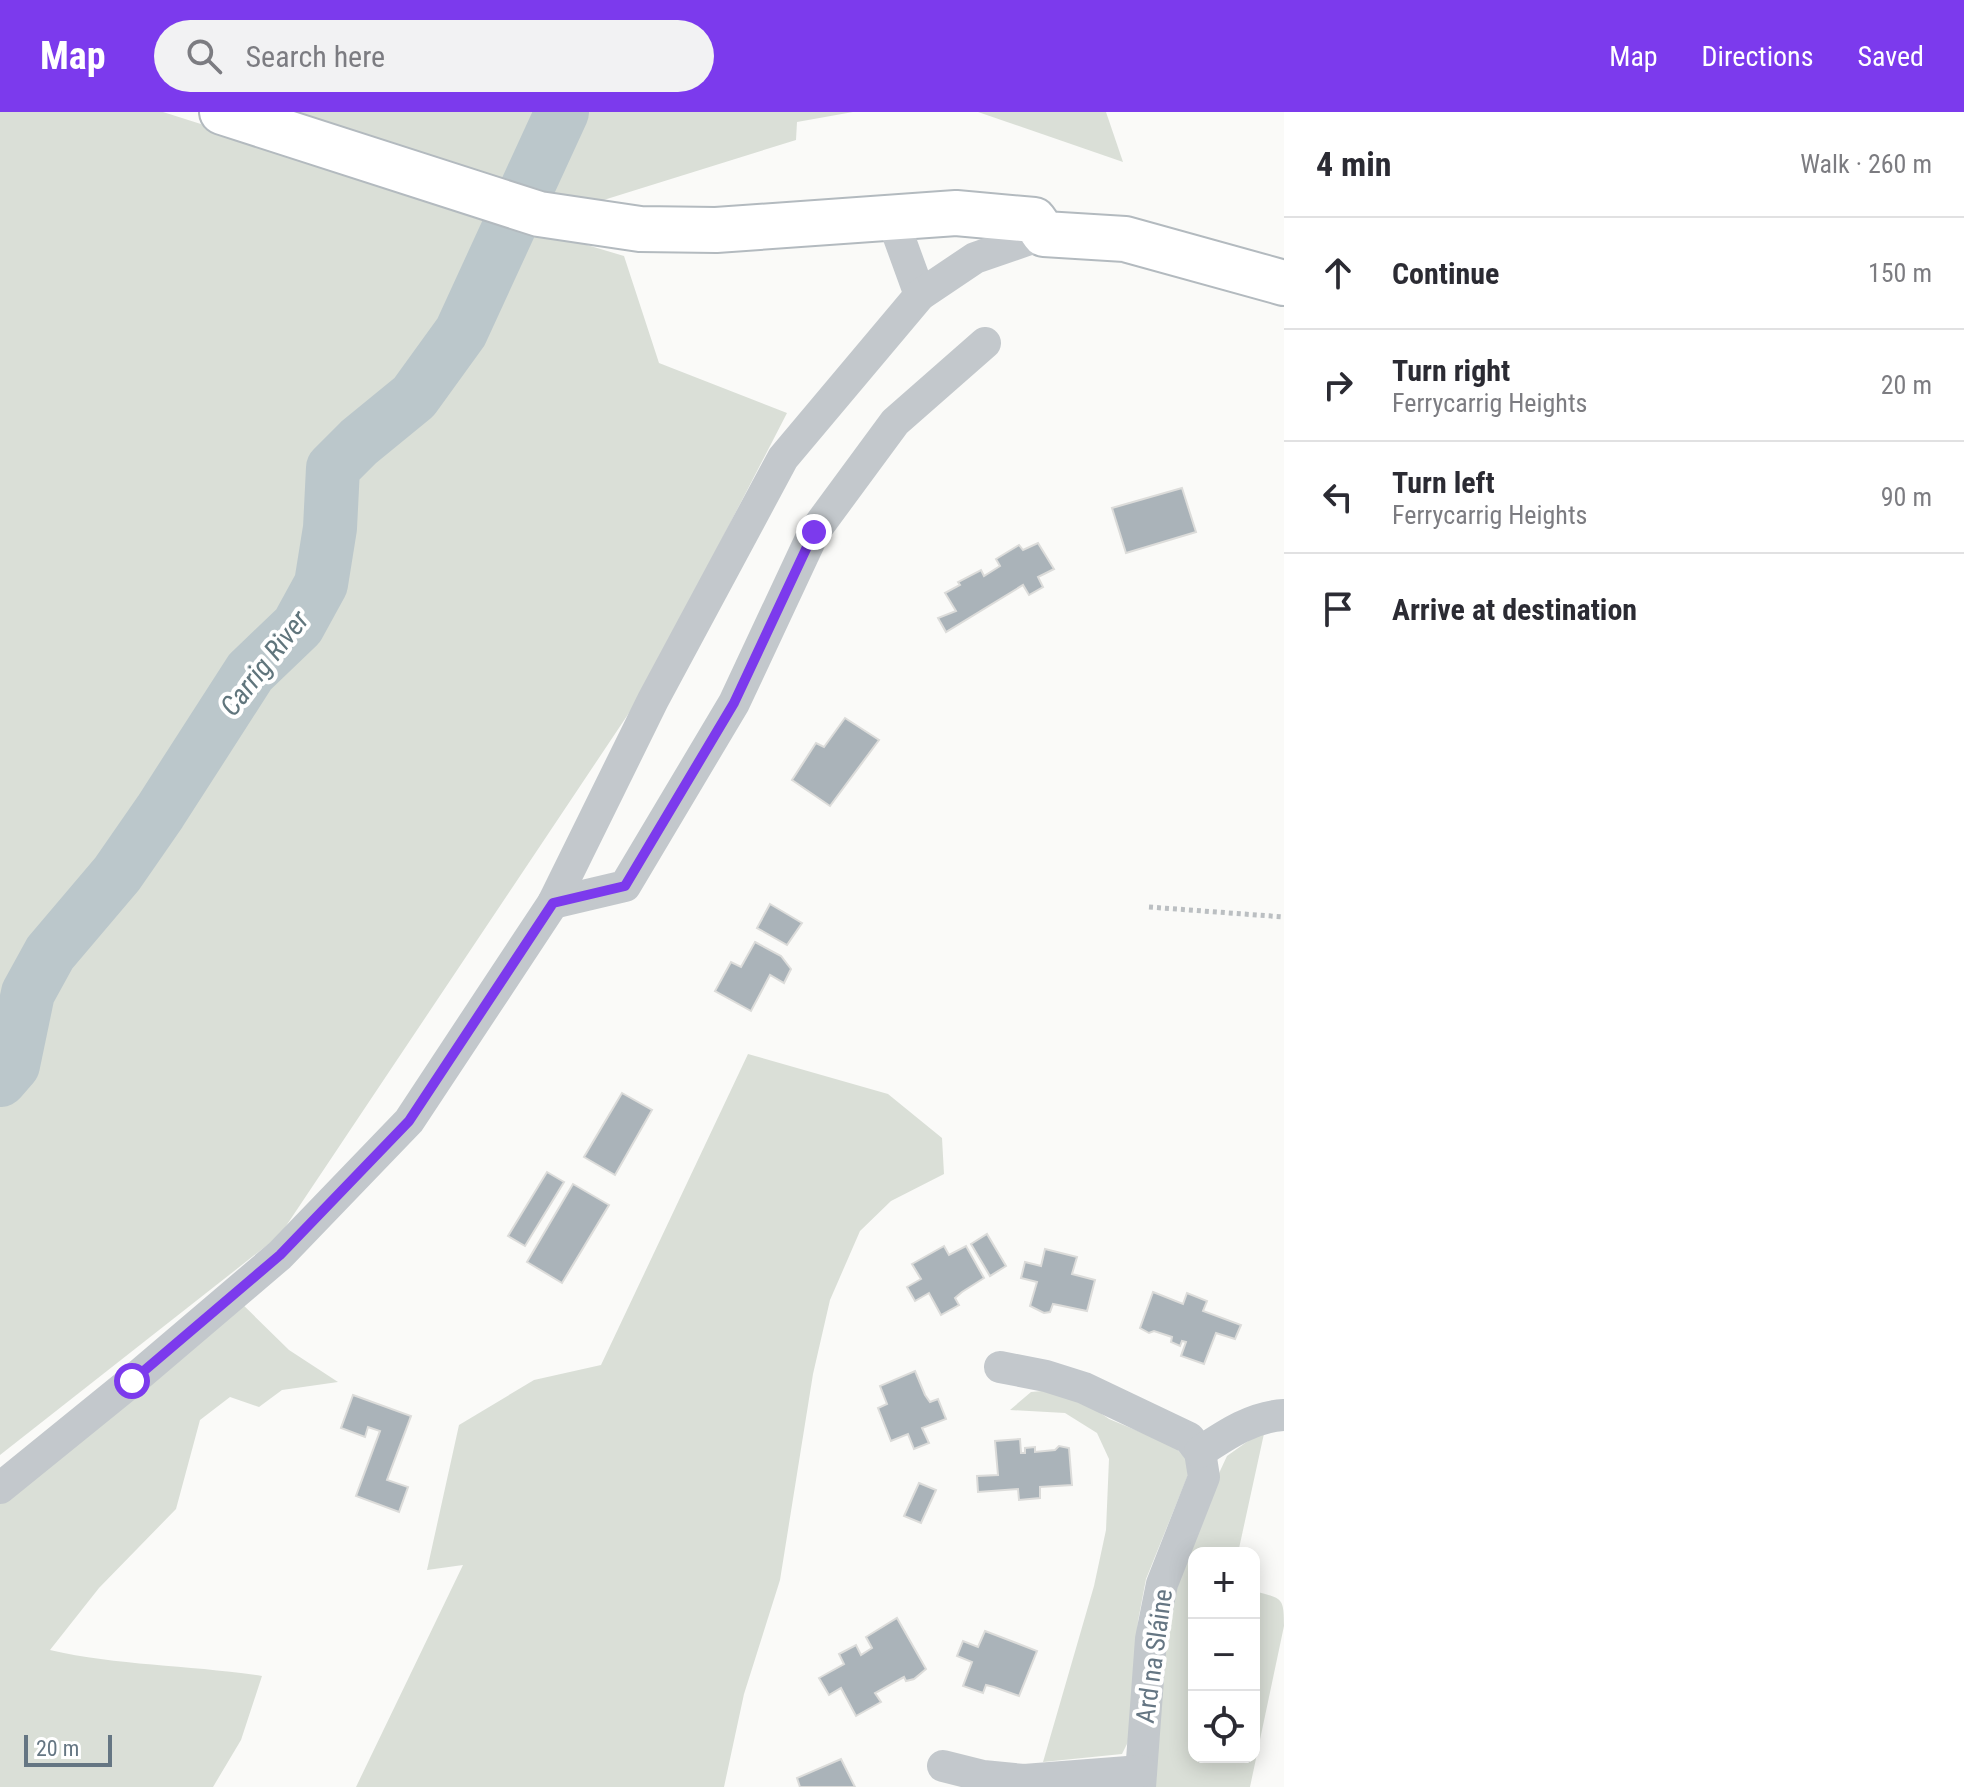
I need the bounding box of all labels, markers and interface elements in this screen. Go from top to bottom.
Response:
search box [154,20,714,92]
text: Map [40,34,106,78]
icon: search [182,34,226,78]
text: Search here [246,39,385,74]
text: Map [1609,40,1658,73]
text: Directions [1702,40,1813,73]
text: Saved [1857,40,1924,73]
text: 4 min [1316,144,1392,184]
text: Walk · 260 m [1800,149,1932,179]
icon: ahead [1316,251,1360,295]
text: Continue [1392,256,1499,291]
text: 150 m [1868,258,1932,288]
text: Turn right [1392,353,1510,388]
icon: right [1316,363,1360,407]
text: 20 m [1881,370,1932,400]
text: Ferrycarrig Heights [1392,388,1587,418]
text: Turn left [1392,465,1495,500]
icon: left [1316,475,1360,519]
text: 90 m [1881,482,1932,512]
text: Ferrycarrig Heights [1392,500,1587,530]
route end [796,514,832,550]
icon: arrive [1316,587,1360,631]
text: Arrive at destination [1392,592,1637,627]
water label: Carrig River [213,604,316,722]
route start [114,1363,150,1399]
map controls [1188,1547,1260,1763]
button: + [1188,1547,1260,1619]
street label: Ard na Sláine [1130,1587,1178,1725]
button: − [1188,1619,1260,1691]
button: locate [1188,1691,1260,1763]
scale bar [24,1731,112,1767]
text: 20 m [36,1736,79,1761]

